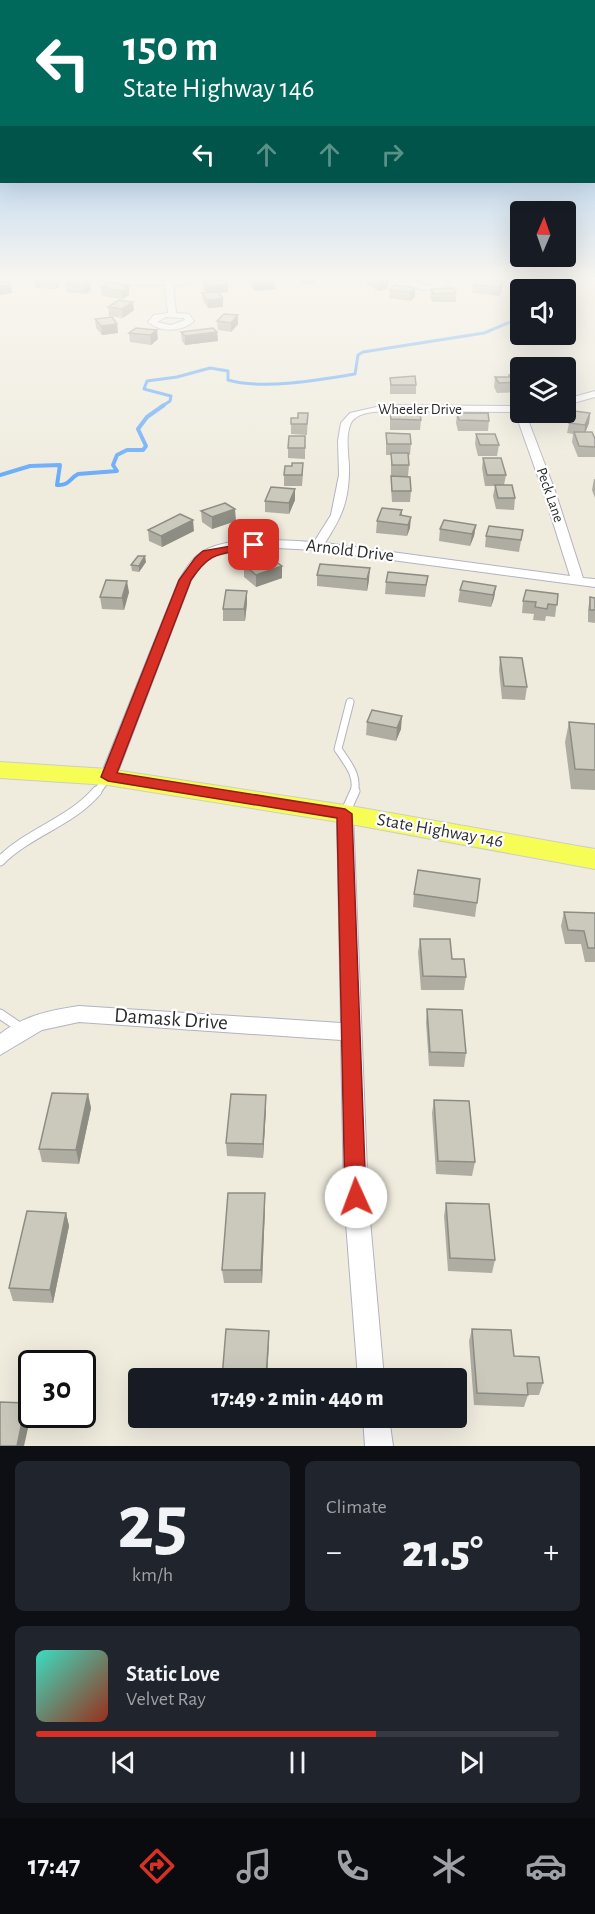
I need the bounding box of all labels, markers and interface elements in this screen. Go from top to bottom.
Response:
icon: left [24,24,102,102]
text: 150 m [123,26,218,68]
text: State Highway 146 [123,75,314,102]
icon: left [187,138,220,171]
icon: ahead [250,138,283,171]
icon: ahead [313,138,346,171]
icon: right [376,138,409,171]
north arrow [510,201,576,267]
map controls [510,201,576,423]
button: sound [510,279,576,345]
button: layers [510,357,576,423]
street label: Wheeler Drive [378,402,462,417]
street label: Peck Lane [534,466,566,524]
pin [228,519,279,570]
icon: arrive [237,528,270,561]
street label: Arnold Drive [305,537,395,565]
street label: State Highway 146 [376,811,504,851]
street label: Damask Drive [113,1005,229,1033]
position arrow [324,1165,388,1229]
speed limit sign: 30 [18,1350,96,1428]
text: 17:49 · 2 min · 440 m [212,1387,383,1409]
text: 25 [117,1485,188,1563]
text: Climate [326,1497,387,1517]
text: 21.5° [402,1530,483,1575]
text: − [326,1536,342,1569]
text: + [543,1536,559,1569]
text: km/h [132,1565,173,1585]
text: Static Love [126,1663,220,1685]
text: Velvet Ray [126,1689,206,1709]
icon: previous [107,1746,140,1779]
icon: pause [281,1746,314,1779]
icon: next [455,1746,488,1779]
icon: directions [136,1845,178,1887]
icon: music [233,1845,275,1887]
icon: phone [331,1845,373,1887]
icon: climate [428,1845,470,1887]
icon: car [525,1845,567,1887]
text: 17:47 [28,1852,80,1879]

